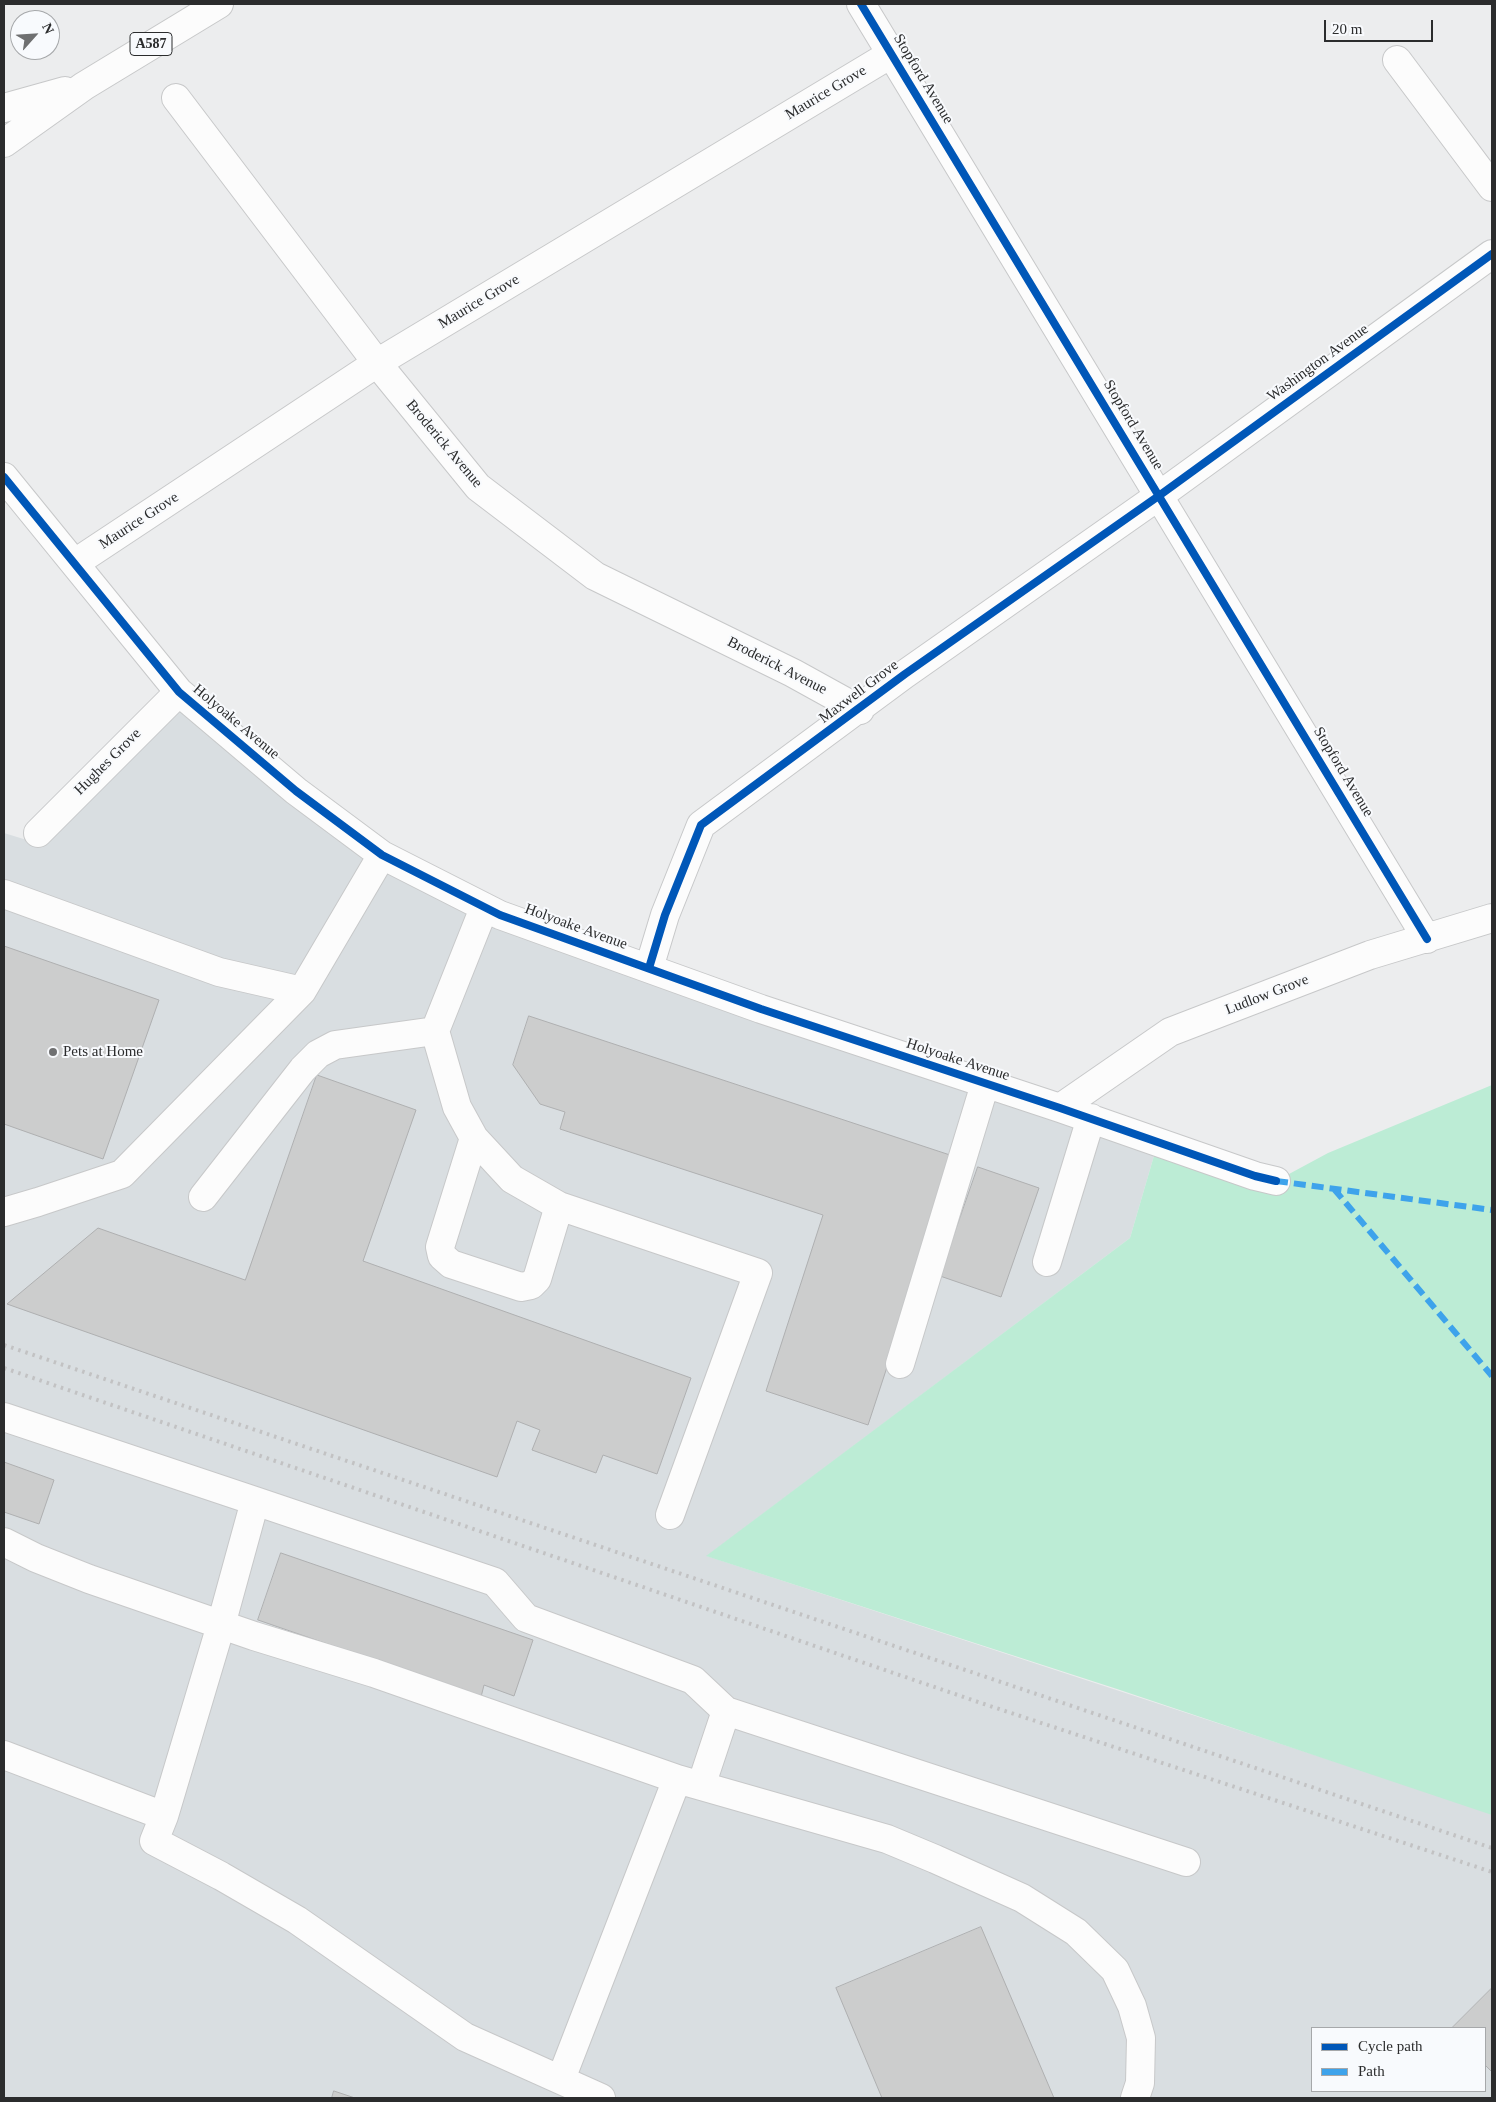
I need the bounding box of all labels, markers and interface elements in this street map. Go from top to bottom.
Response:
north arrow [10,10,60,60]
scale bar [1326,10,1435,42]
text: N [39,21,57,36]
text: 20 m [1332,21,1362,37]
street label: Stopford Avenue [889,31,957,127]
road number: A587 [130,33,172,56]
street label: Maurice Grove [782,62,870,124]
street label: Maurice Grove [435,271,523,333]
street label: Washington Avenue [1264,320,1372,406]
street label: Stopford Avenue [1099,377,1167,473]
street label: Broderick Avenue [402,396,486,492]
street label: Maurice Grove [96,489,182,553]
street label: Broderick Avenue [724,633,830,699]
street label: Maxwell Grove [816,656,902,728]
street label: Holyoake Avenue [189,681,283,763]
street label: Stopford Avenue [1309,724,1377,820]
street label: Hughes Grove [71,725,145,799]
street label: Holyoake Avenue [522,900,630,954]
street label: Ludlow Grove [1223,971,1311,1019]
street label: Holyoake Avenue [904,1035,1012,1085]
place label: Pets at Home [63,1043,143,1061]
marker: Pets at Home [47,1046,59,1058]
legend [1311,2027,1486,2092]
text: Cycle path [1358,2038,1423,2054]
text: Path [1358,2063,1385,2079]

